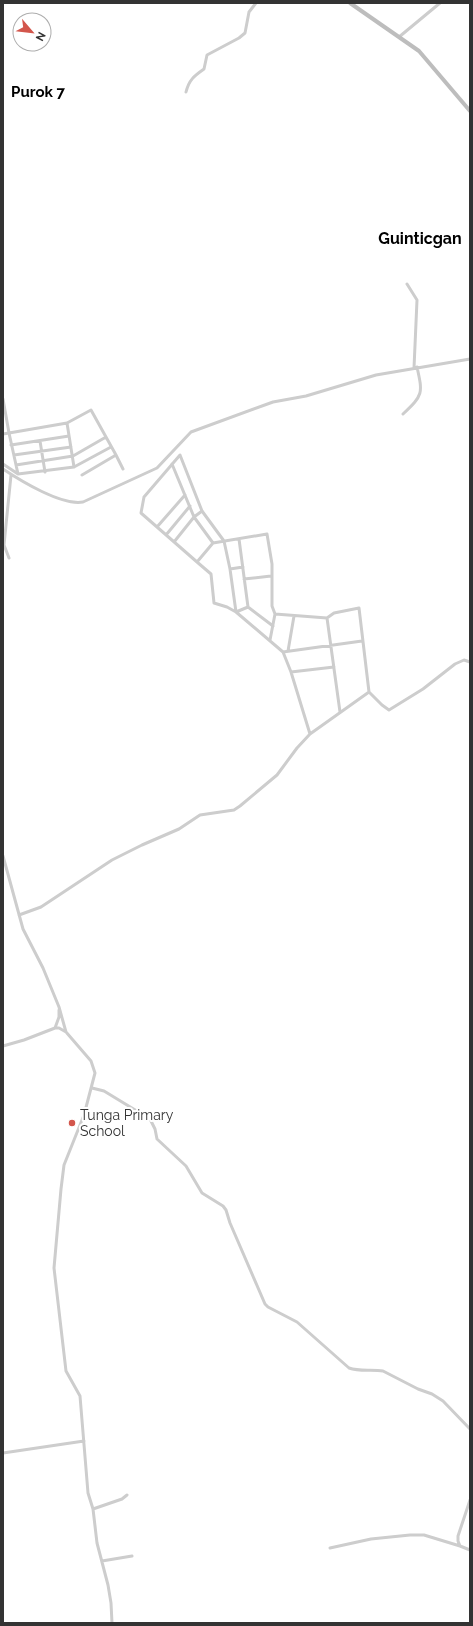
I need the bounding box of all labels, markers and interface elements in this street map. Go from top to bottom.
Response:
north arrow [12,12,52,52]
text: N [33,30,48,43]
district label: Purok 7 [11,83,65,101]
district label: Guinticgan [378,229,462,248]
place label: Tunga Primary School [80,1107,174,1139]
marker: Tunga Primary School [67,1118,77,1128]

